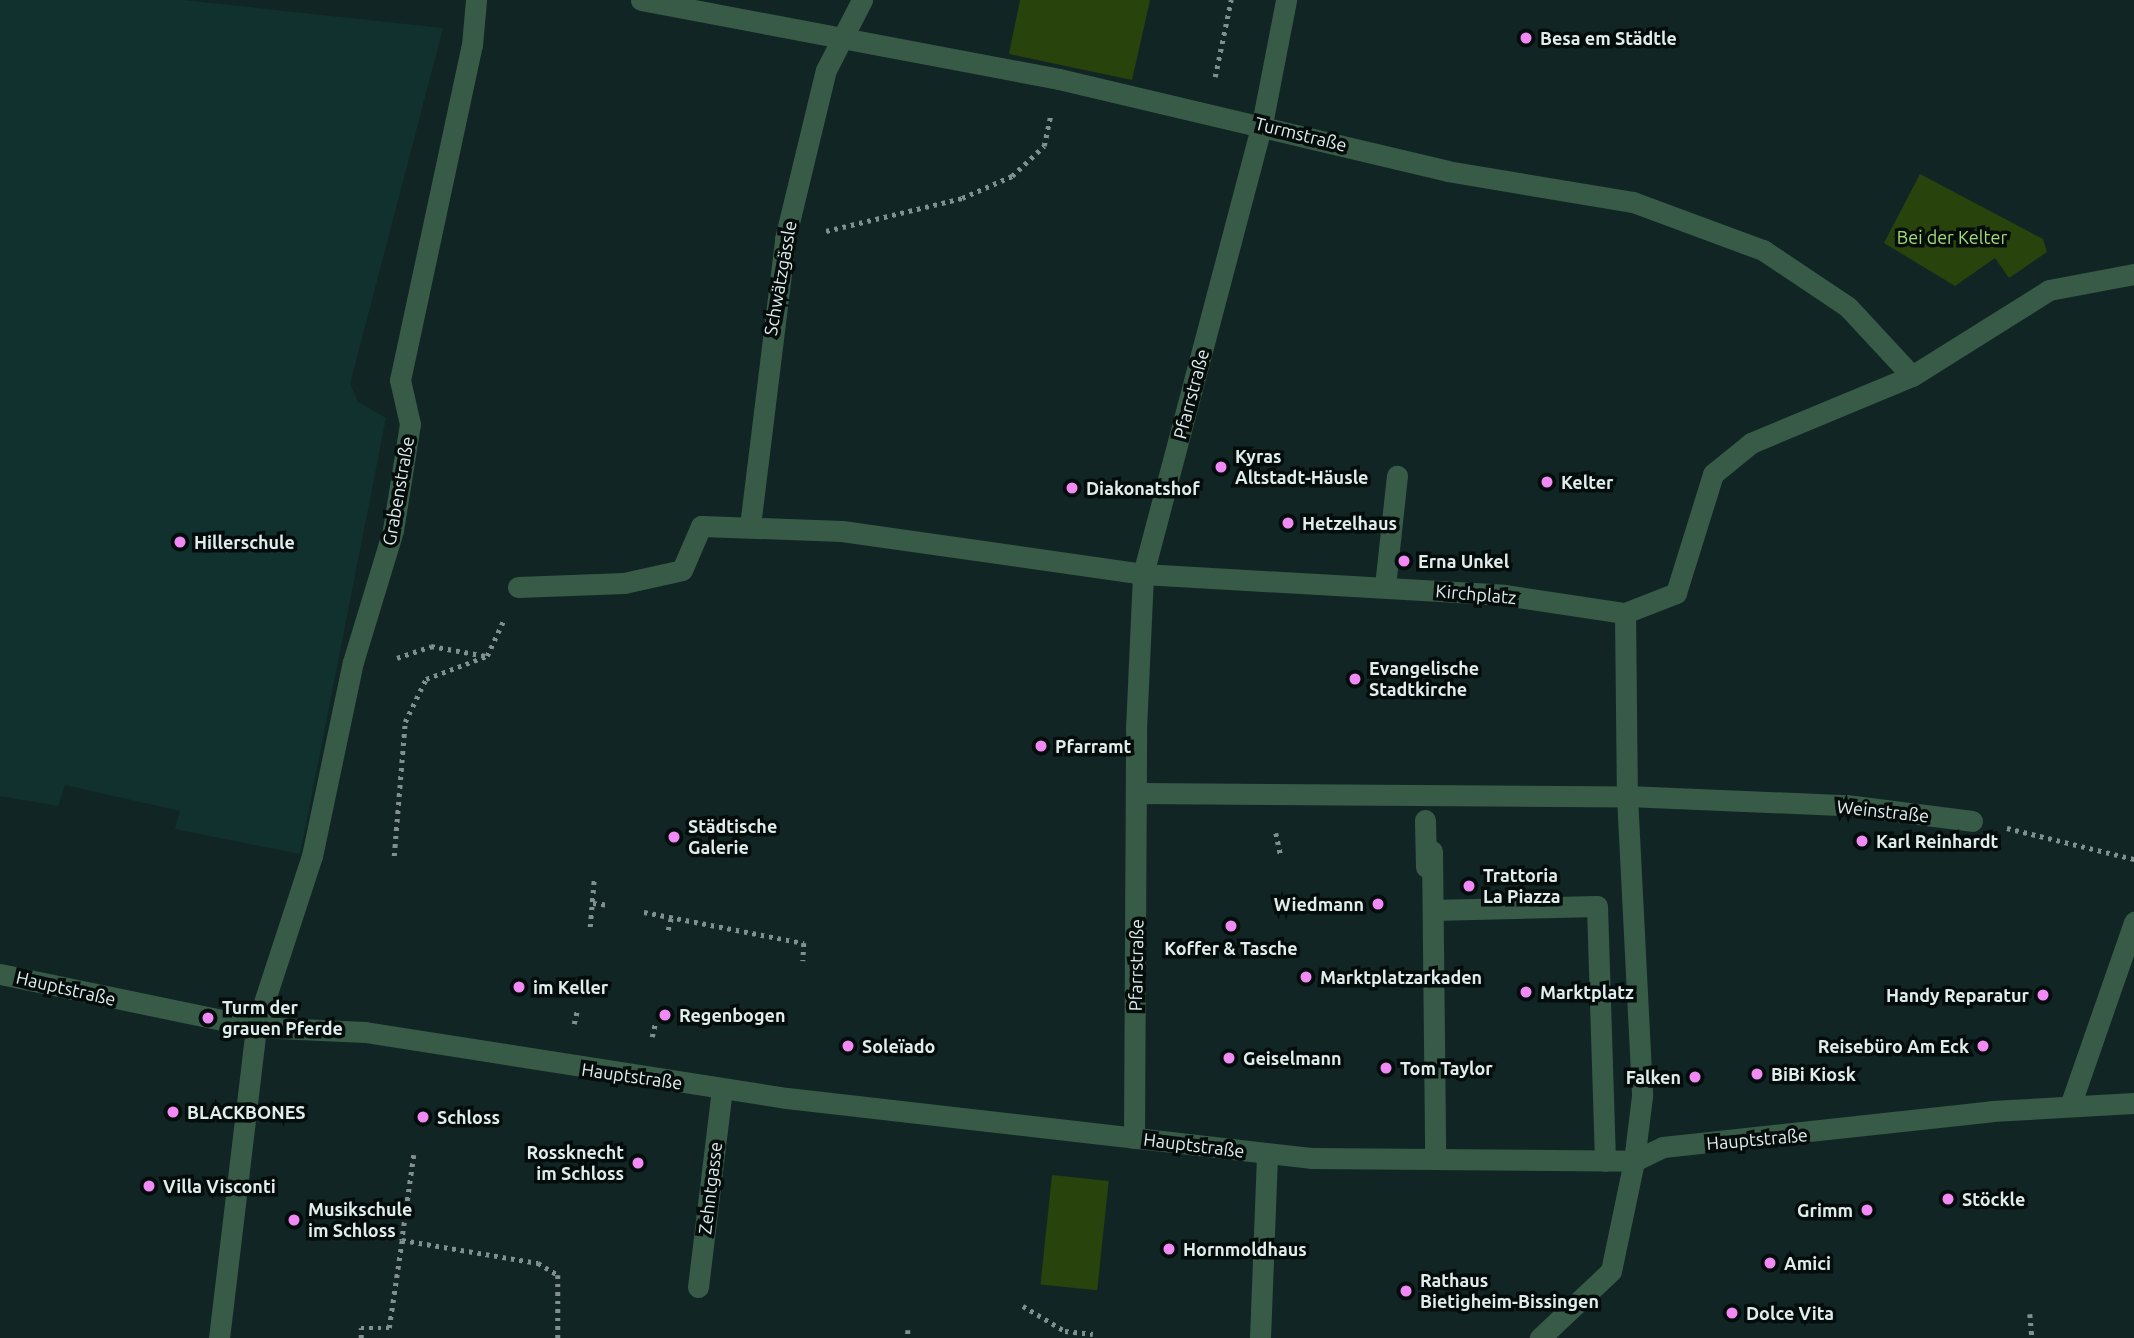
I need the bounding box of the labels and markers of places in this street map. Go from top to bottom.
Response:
place label: Besa em Städtle [1540,27,1677,49]
marker: Besa em Städtle [1518,30,1534,46]
place label: Kyras Altstadt-Häusle [1235,446,1368,489]
marker: Kyras Altstadt-Häusle [1213,459,1229,475]
place label: Kelter [1561,471,1613,493]
marker: Kelter [1539,474,1555,490]
place label: Diakonatshof [1086,477,1200,499]
marker: Diakonatshof [1064,480,1080,496]
place label: Hetzelhaus [1302,512,1397,534]
marker: Hetzelhaus [1280,515,1296,531]
place label: Hillerschule [194,531,295,553]
marker: Hillerschule [172,534,188,550]
place label: Erna Unkel [1418,550,1509,572]
marker: Erna Unkel [1396,553,1412,569]
place label: Evangelische Stadtkirche [1369,658,1479,700]
marker: Evangelische Stadtkirche [1347,671,1363,687]
place label: Pfarramt [1055,735,1131,757]
marker: Pfarramt [1033,738,1049,754]
place label: Städtische Galerie [688,816,777,858]
marker: Städtische Galerie [666,829,682,845]
place label: Karl Reinhardt [1876,830,1998,852]
marker: Karl Reinhardt [1854,833,1870,849]
place label: Trattoria La Piazza [1483,865,1560,908]
marker: Trattoria La Piazza [1461,878,1477,894]
place label: Wiedmann [1274,893,1364,915]
marker: Wiedmann [1370,896,1386,912]
marker: Koffer & Tasche [1223,918,1239,934]
place label: Koffer & Tasche [1164,937,1298,959]
place label: Marktplatzarkaden [1320,966,1482,988]
marker: Marktplatzarkaden [1298,969,1314,985]
place label: im Keller [533,976,608,998]
marker: im Keller [511,979,527,995]
place label: Marktplatz [1540,981,1634,1003]
marker: Marktplatz [1518,984,1534,1000]
place label: Handy Reparatur [1886,984,2029,1006]
marker: Handy Reparatur [2035,987,2051,1003]
place label: Turm der grauen Pferde [222,997,343,1040]
place label: Regenbogen [679,1004,785,1026]
marker: Regenbogen [657,1007,673,1023]
marker: Turm der grauen Pferde [200,1010,216,1026]
place label: Soleïado [862,1035,935,1057]
place label: Reisebüro Am Eck [1818,1035,1969,1057]
marker: Soleïado [840,1038,856,1054]
marker: Reisebüro Am Eck [1975,1038,1991,1054]
place label: Geiselmann [1243,1047,1341,1069]
marker: Geiselmann [1221,1050,1237,1066]
place label: Tom Taylor [1400,1057,1493,1079]
marker: Tom Taylor [1378,1060,1394,1076]
place label: BiBi Kiosk [1771,1063,1856,1085]
place label: Falken [1626,1066,1681,1088]
marker: BiBi Kiosk [1749,1066,1765,1082]
marker: Falken [1687,1069,1703,1085]
place label: BLACKBONES [187,1101,306,1123]
marker: BLACKBONES [165,1104,181,1120]
place label: Schloss [437,1106,500,1128]
marker: Schloss [415,1109,431,1125]
place label: Rossknecht im Schloss [527,1142,624,1184]
marker: Rossknecht im Schloss [630,1155,646,1171]
place label: Villa Visconti [163,1175,276,1197]
marker: Villa Visconti [141,1178,157,1194]
place label: Stöckle [1962,1188,2025,1210]
marker: Stöckle [1940,1191,1956,1207]
place label: Musikschule im Schloss [308,1199,412,1242]
place label: Grimm [1797,1199,1853,1221]
marker: Grimm [1859,1202,1875,1218]
marker: Musikschule im Schloss [286,1212,302,1228]
place label: Hornmoldhaus [1183,1238,1307,1260]
marker: Hornmoldhaus [1161,1241,1177,1257]
place label: Amici [1784,1252,1831,1274]
marker: Amici [1762,1255,1778,1271]
place label: Rathaus Bietigheim-Bissingen [1420,1270,1599,1312]
marker: Rathaus Bietigheim-Bissingen [1398,1283,1414,1299]
place label: Dolce Vita [1746,1302,1834,1324]
marker: Dolce Vita [1724,1305,1740,1321]

